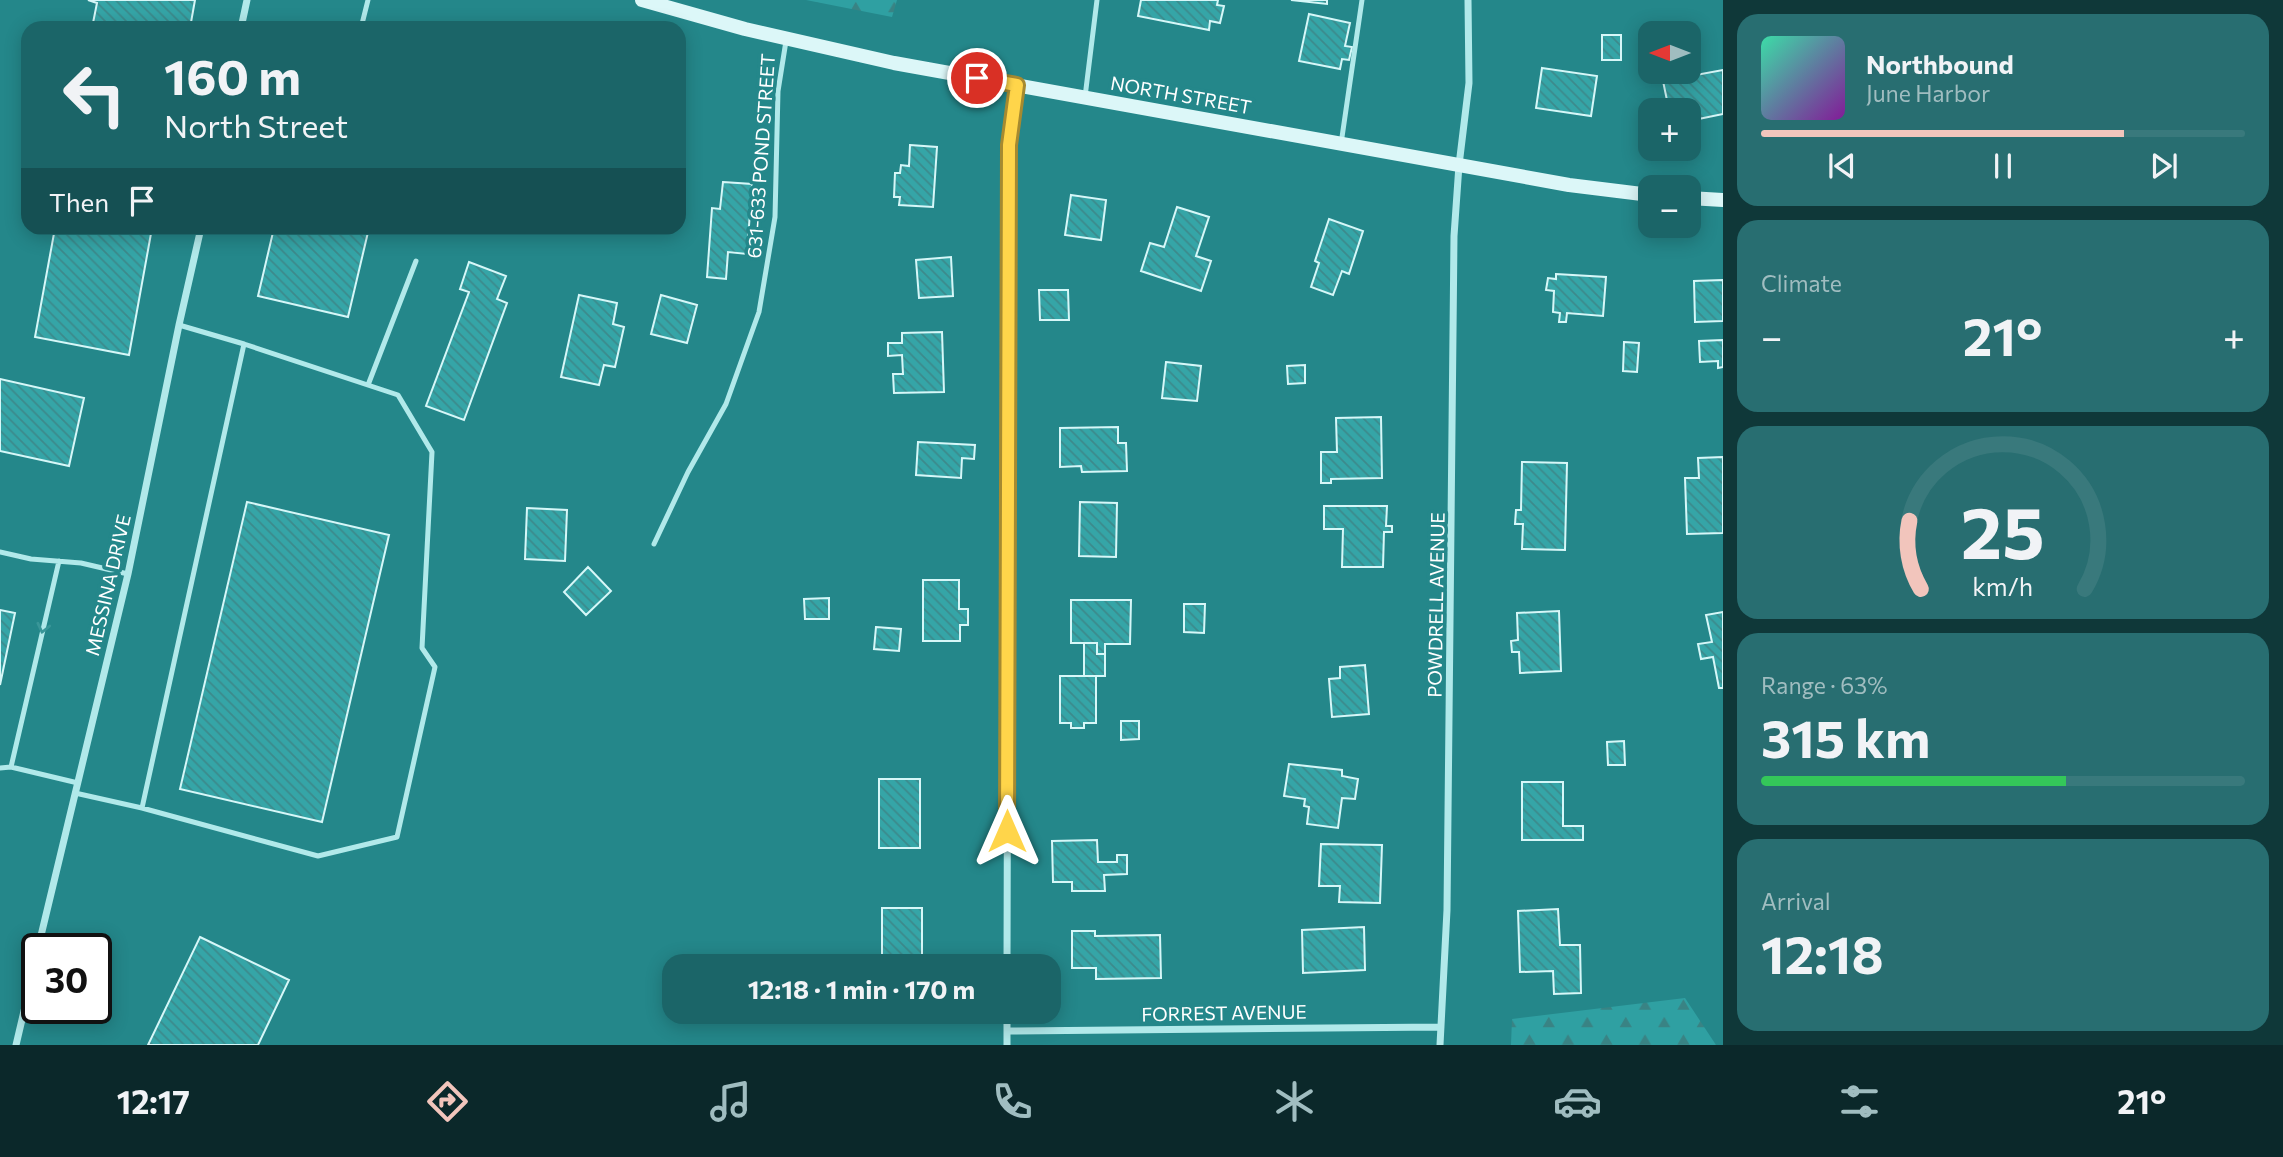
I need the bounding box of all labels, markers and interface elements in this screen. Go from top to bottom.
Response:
north arrow [1638,21,1701,84]
map controls [1638,21,1701,238]
text: 160 m [164,45,301,105]
pin [947,48,1007,108]
text: Northbound [1866,48,2014,79]
icon: left [49,49,140,140]
street label: 631-633 POND STREET [742,53,779,259]
icon: arrive [958,59,996,97]
street label: NORTH STREET [1109,71,1253,118]
text: June Harbor [1866,79,1990,107]
button: + [1638,98,1701,161]
text: North Street [164,105,348,145]
icon: previous [1823,147,1861,185]
icon: pause [1984,147,2022,185]
icon: next [2145,147,2183,185]
button: − [1638,175,1701,238]
icon: arrive [123,182,161,220]
text: Then [49,186,109,217]
text: Climate [1761,269,1842,297]
text: 21° [1963,303,2042,367]
text: − [1761,312,1783,359]
text: + [2223,312,2245,359]
text: 25 [1961,485,2045,574]
street label: MESSINA DRIVE [80,512,135,658]
street label: POWDRELL AVENUE [1422,512,1449,698]
text: km/h [1973,570,2033,600]
one-way arrow [37,622,52,634]
text: Range · 63% [1761,671,1887,699]
text: 315 km [1761,705,1930,769]
position arrow [970,794,1044,868]
text: Arrival [1761,887,1831,915]
text: 12:18 [1761,921,1884,985]
speed limit sign: 30 [21,933,112,1024]
text: 12:18 · 1 min · 170 m [748,973,975,1004]
street label: FORREST AVENUE [1141,1000,1307,1025]
icon: directions [423,1077,472,1126]
icon: music [706,1077,755,1126]
icon: phone [988,1077,1037,1126]
icon: climate [1270,1077,1319,1126]
icon: car [1553,1077,1602,1126]
icon: filters [1835,1077,1884,1126]
text: 12:17 [117,1081,190,1121]
text: 21° [2117,1081,2166,1121]

